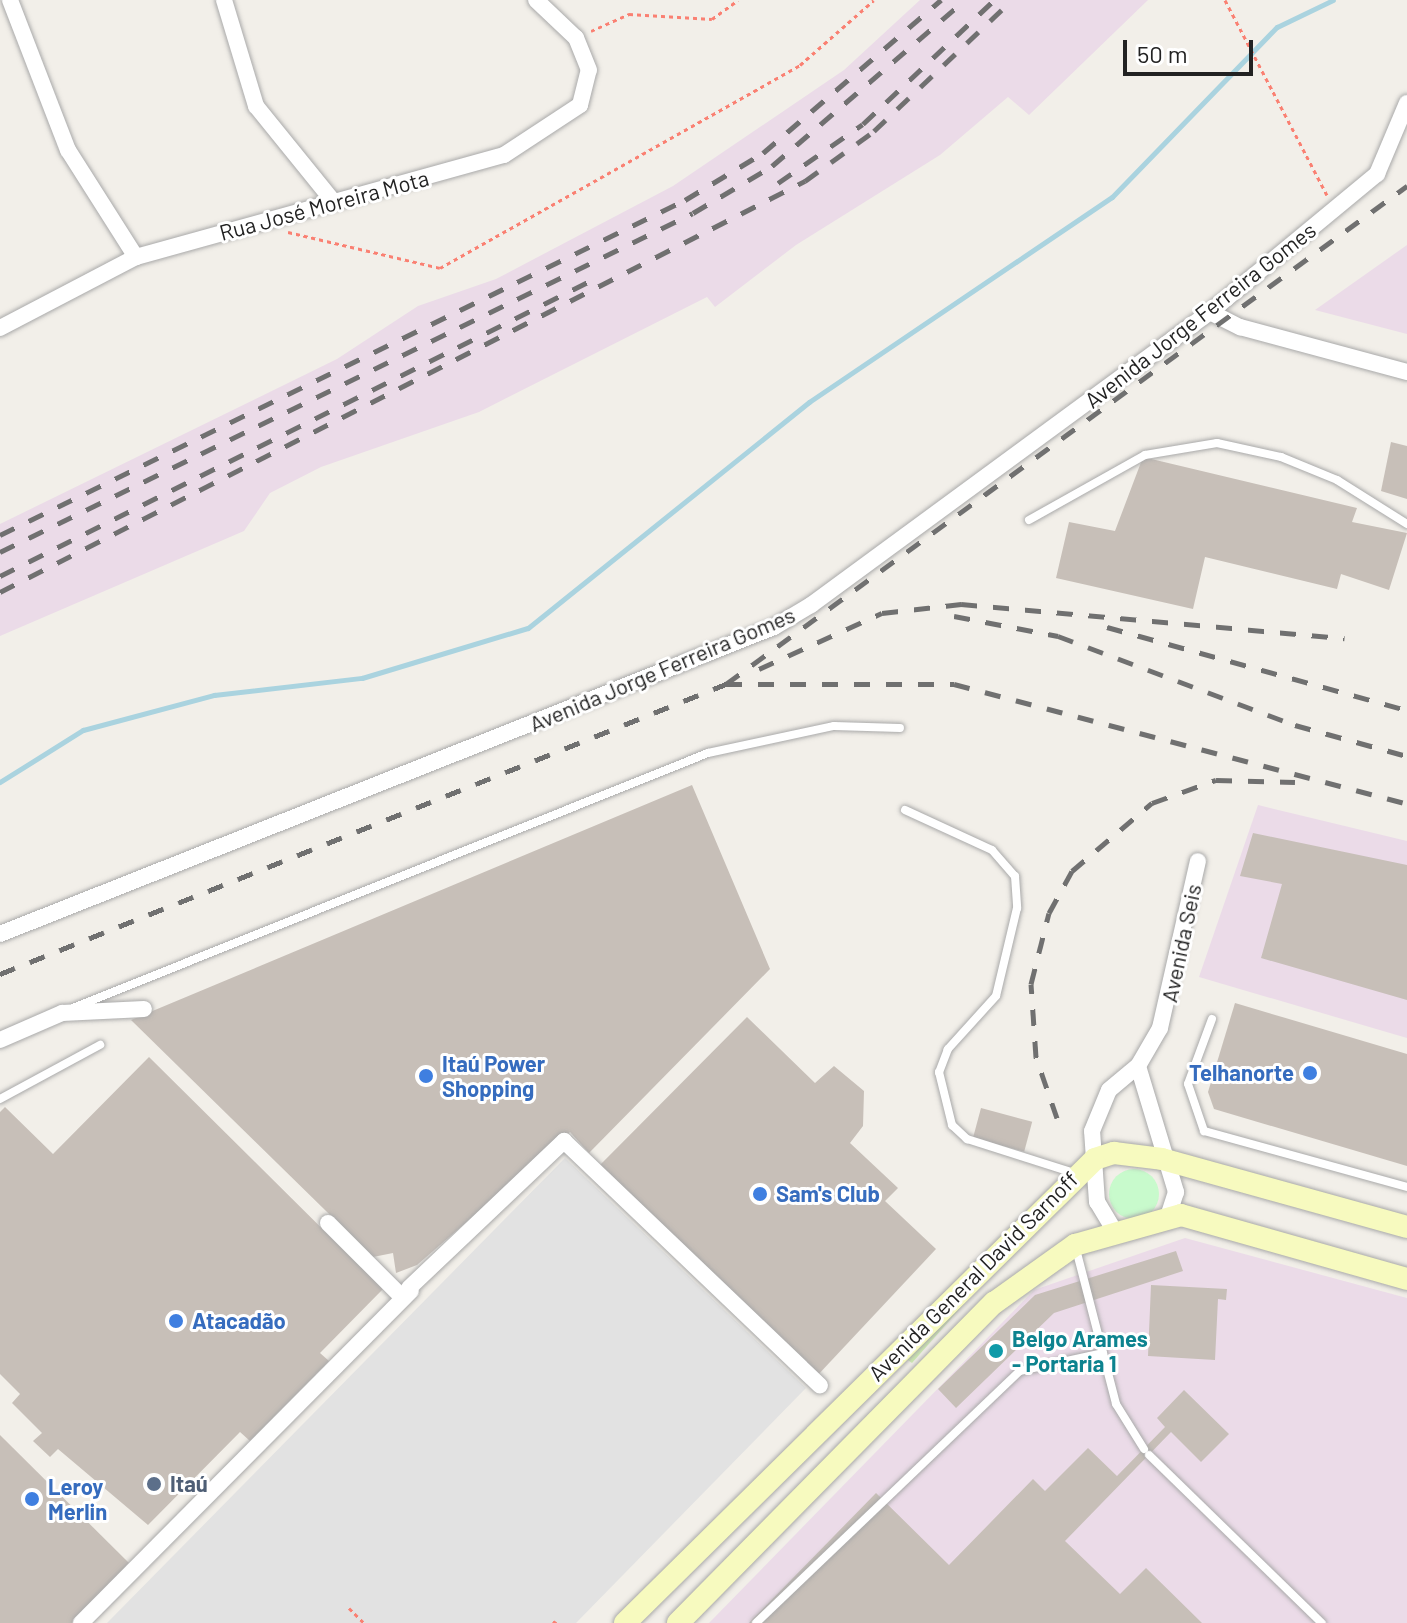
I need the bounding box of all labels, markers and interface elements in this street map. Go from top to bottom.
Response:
scale bar [1127,24,1257,74]
text: 50 m [1137,39,1188,68]
street label: Rua José Moreira Mota [216,164,432,246]
street label: Avenida Jorge Ferreira Gomes [1079,217,1321,413]
street label: Avenida Jorge Ferreira Gomes [525,601,799,737]
street label: Avenida Seis [1156,881,1206,1005]
place label: Itaú Power Shopping [442,1050,545,1102]
place label: Telhanorte [1189,1060,1294,1086]
marker: Telhanorte [1301,1064,1319,1082]
marker: Itaú Power Shopping [417,1067,435,1085]
street label: Avenida General David Sarnoff [863,1166,1083,1386]
place label: Sam's Club [776,1181,880,1207]
marker: Sam's Club [751,1185,769,1203]
place label: Atacadão [192,1308,286,1334]
marker: Atacadão [167,1312,185,1330]
place label: Belgo Arames - Portaria 1 [1012,1325,1148,1376]
marker: Belgo Arames - Portaria 1 [987,1342,1005,1360]
place label: Itaú [170,1471,208,1497]
place label: Leroy Merlin [48,1473,107,1524]
marker: Itaú [145,1475,163,1493]
marker: Leroy Merlin [23,1490,41,1508]

